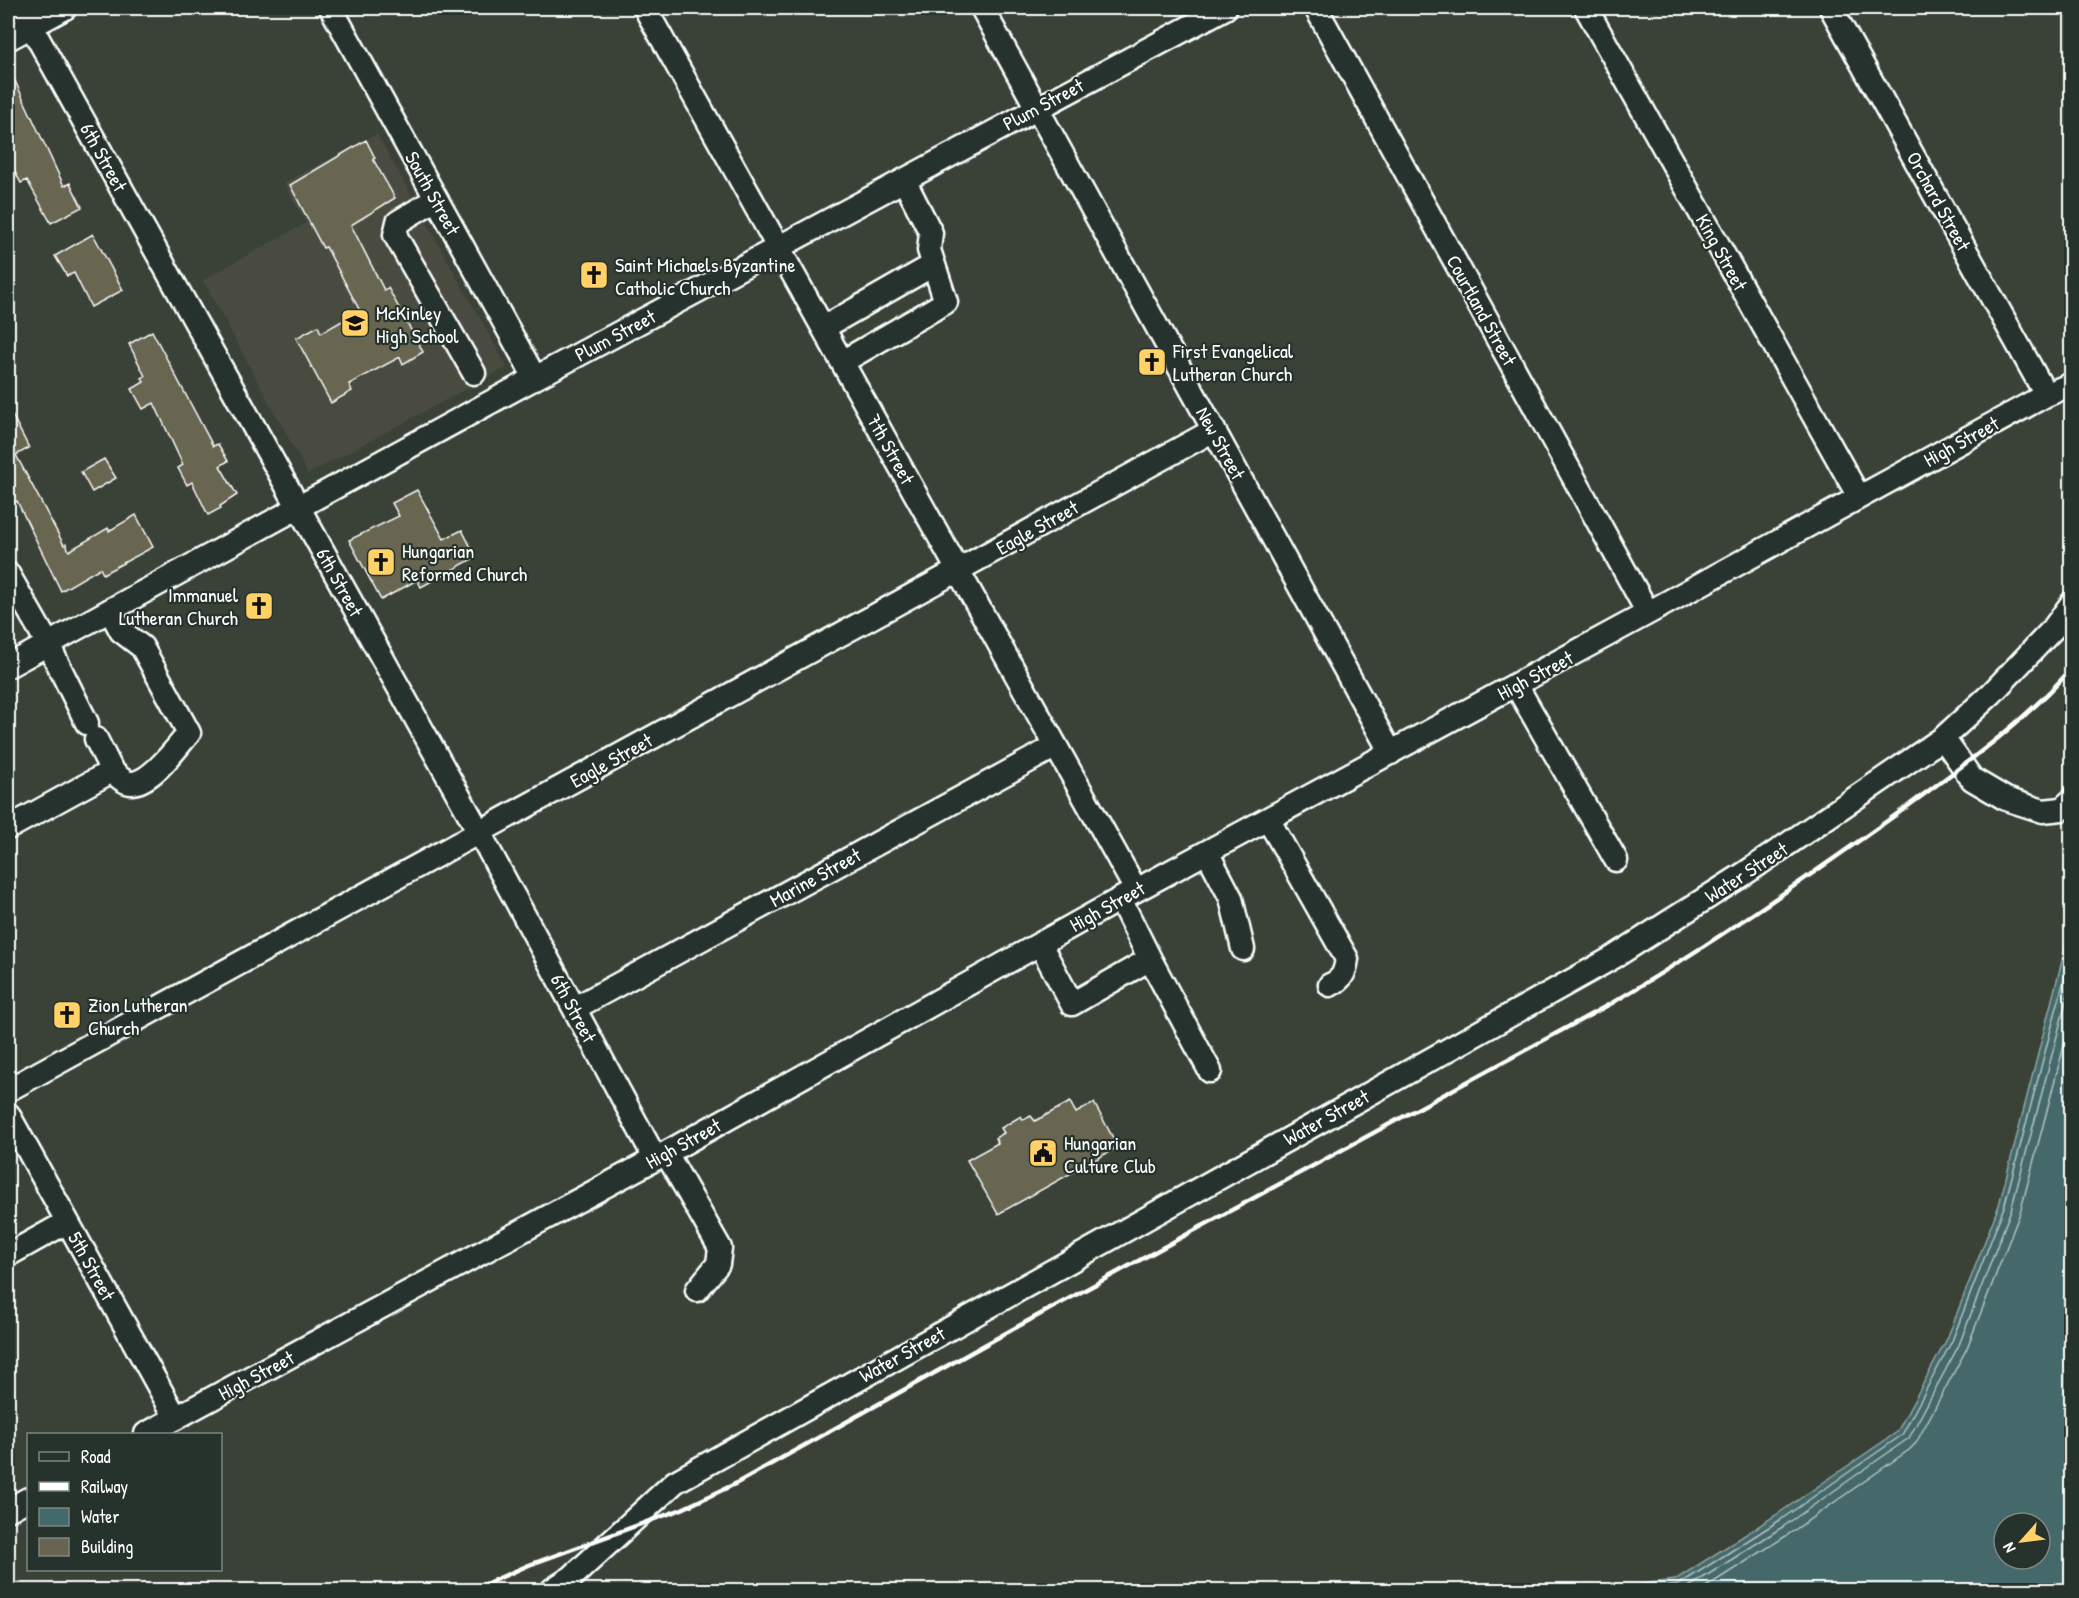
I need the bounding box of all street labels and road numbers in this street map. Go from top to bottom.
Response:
street label: Plum Street [998,71,1089,137]
street label: 6th Street [74,118,134,197]
street label: South Street [399,146,468,241]
street label: Orchard Street [1901,147,1978,256]
street label: King Street [1690,209,1755,296]
street label: Courtland Street [1440,250,1524,371]
street label: Plum Street [570,302,661,368]
street label: New Street [1190,402,1253,485]
street label: 7th Street [861,409,922,490]
street label: High Street [1918,409,2005,473]
street label: Eagle Street [991,493,1084,561]
street label: 6th Street [310,543,370,622]
street label: High Street [1492,643,1579,706]
street label: Eagle Street [565,726,658,794]
street label: Water Street [1699,835,1794,909]
street label: Marine Street [765,840,866,913]
street label: High Street [1064,874,1151,938]
street label: 6th Street [545,969,604,1048]
street label: Water Street [1278,1082,1375,1152]
street label: High Street [640,1111,727,1175]
street label: 5th Street [62,1227,123,1306]
street label: Water Street [854,1319,951,1389]
street label: High Street [213,1343,300,1406]

